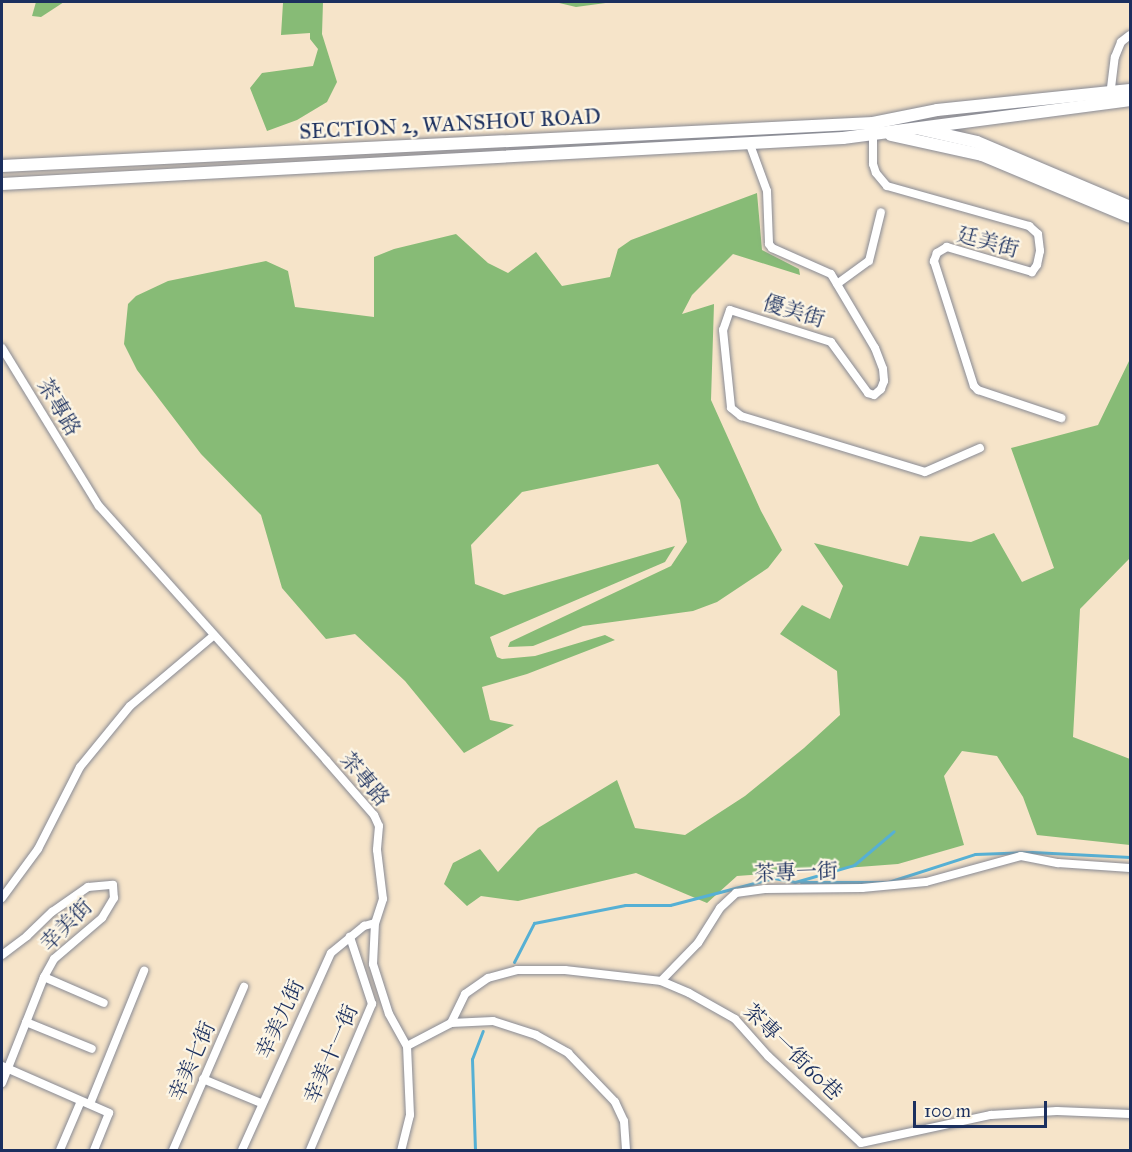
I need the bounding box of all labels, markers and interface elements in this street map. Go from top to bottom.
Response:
street label: SECTION 2, WANSHOU ROAD [299,104,601,144]
street label: 廷美街 [954,222,1022,262]
street label: 優美街 [760,290,828,332]
street label: 茶專路 [32,374,86,440]
street label: 茶專路 [335,747,395,811]
street label: 茶專一街 [754,858,838,886]
street label: 幸美街 [35,894,97,956]
street label: 幸美九街 [251,976,309,1062]
street label: 茶專一街60巷 [738,998,848,1106]
street label: 幸美十一街 [299,1001,363,1107]
street label: 幸美七街 [163,1018,221,1104]
scale bar [916,1089,1050,1127]
text: 100 m [924,1100,971,1122]

